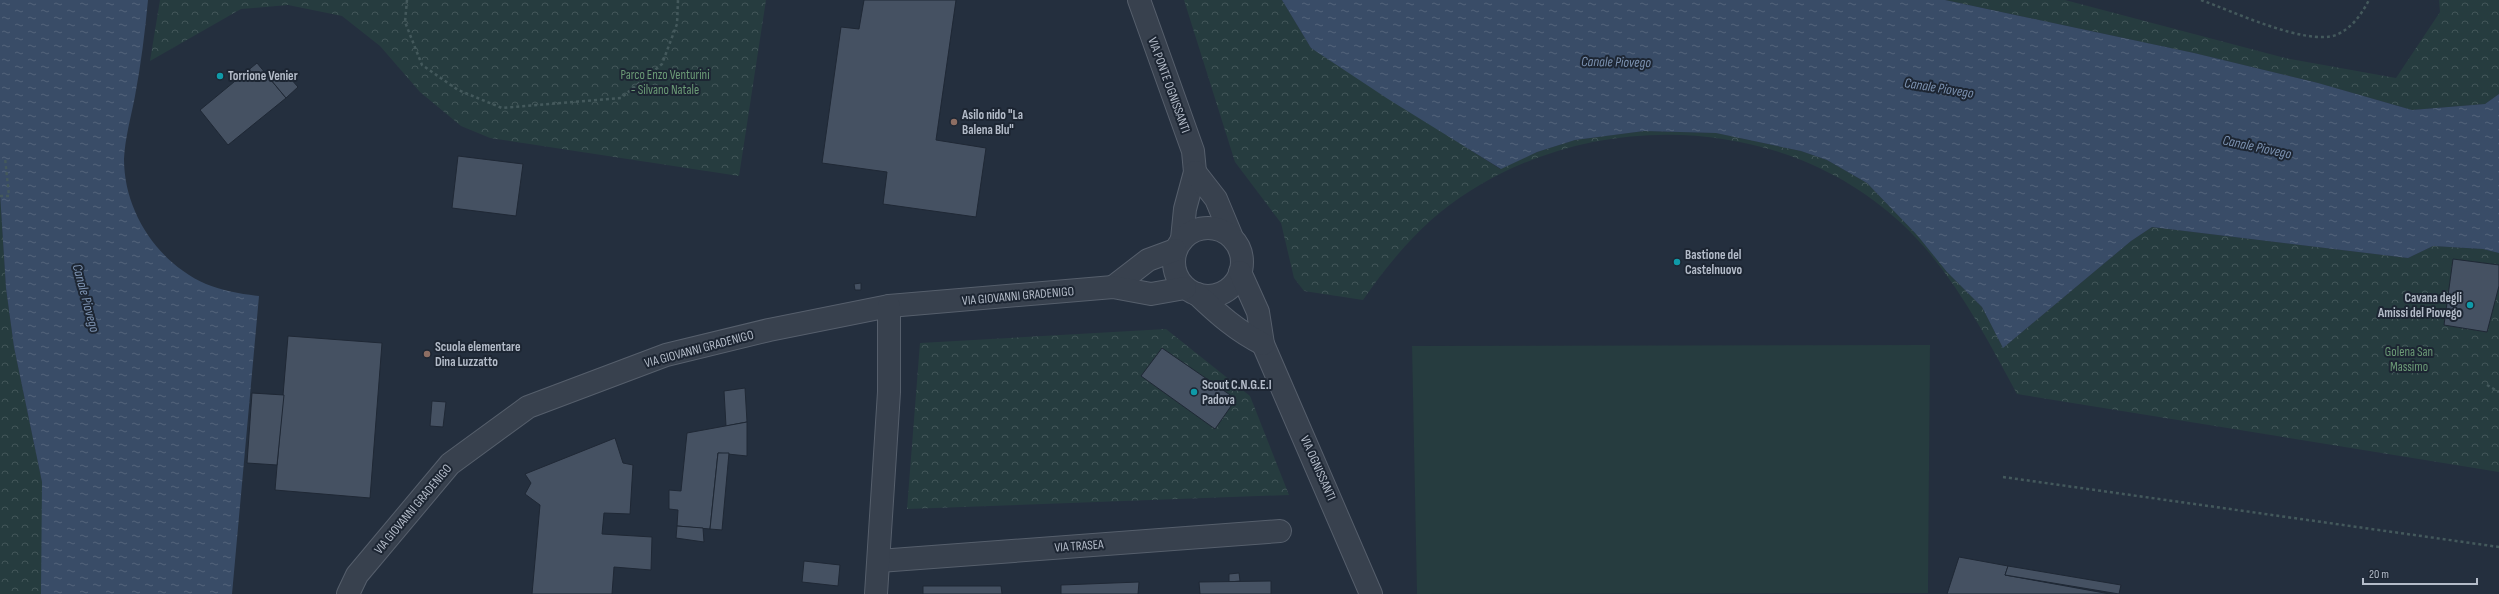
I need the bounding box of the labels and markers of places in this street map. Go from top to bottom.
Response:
place label: Torrione Venier [228,68,298,84]
marker: Torrione Venier [215,71,225,81]
place label: Asilo nido "La Balena Blu" [961,107,1023,138]
marker: Asilo nido "La Balena Blu" [949,117,959,127]
place label: Bastione del Castelnuovo [1685,247,1743,278]
marker: Bastione del Castelnuovo [1672,257,1682,267]
place label: Cavana degli Amissi del Piovego [2377,290,2462,321]
marker: Cavana degli Amissi del Piovego [2465,300,2475,310]
place label: Scuola elementare Dina Luzzatto [435,339,521,370]
marker: Scuola elementare Dina Luzzatto [422,349,432,359]
place label: Scout C.N.G.E.I Padova [1202,377,1272,408]
marker: Scout C.N.G.E.I Padova [1189,387,1199,397]

